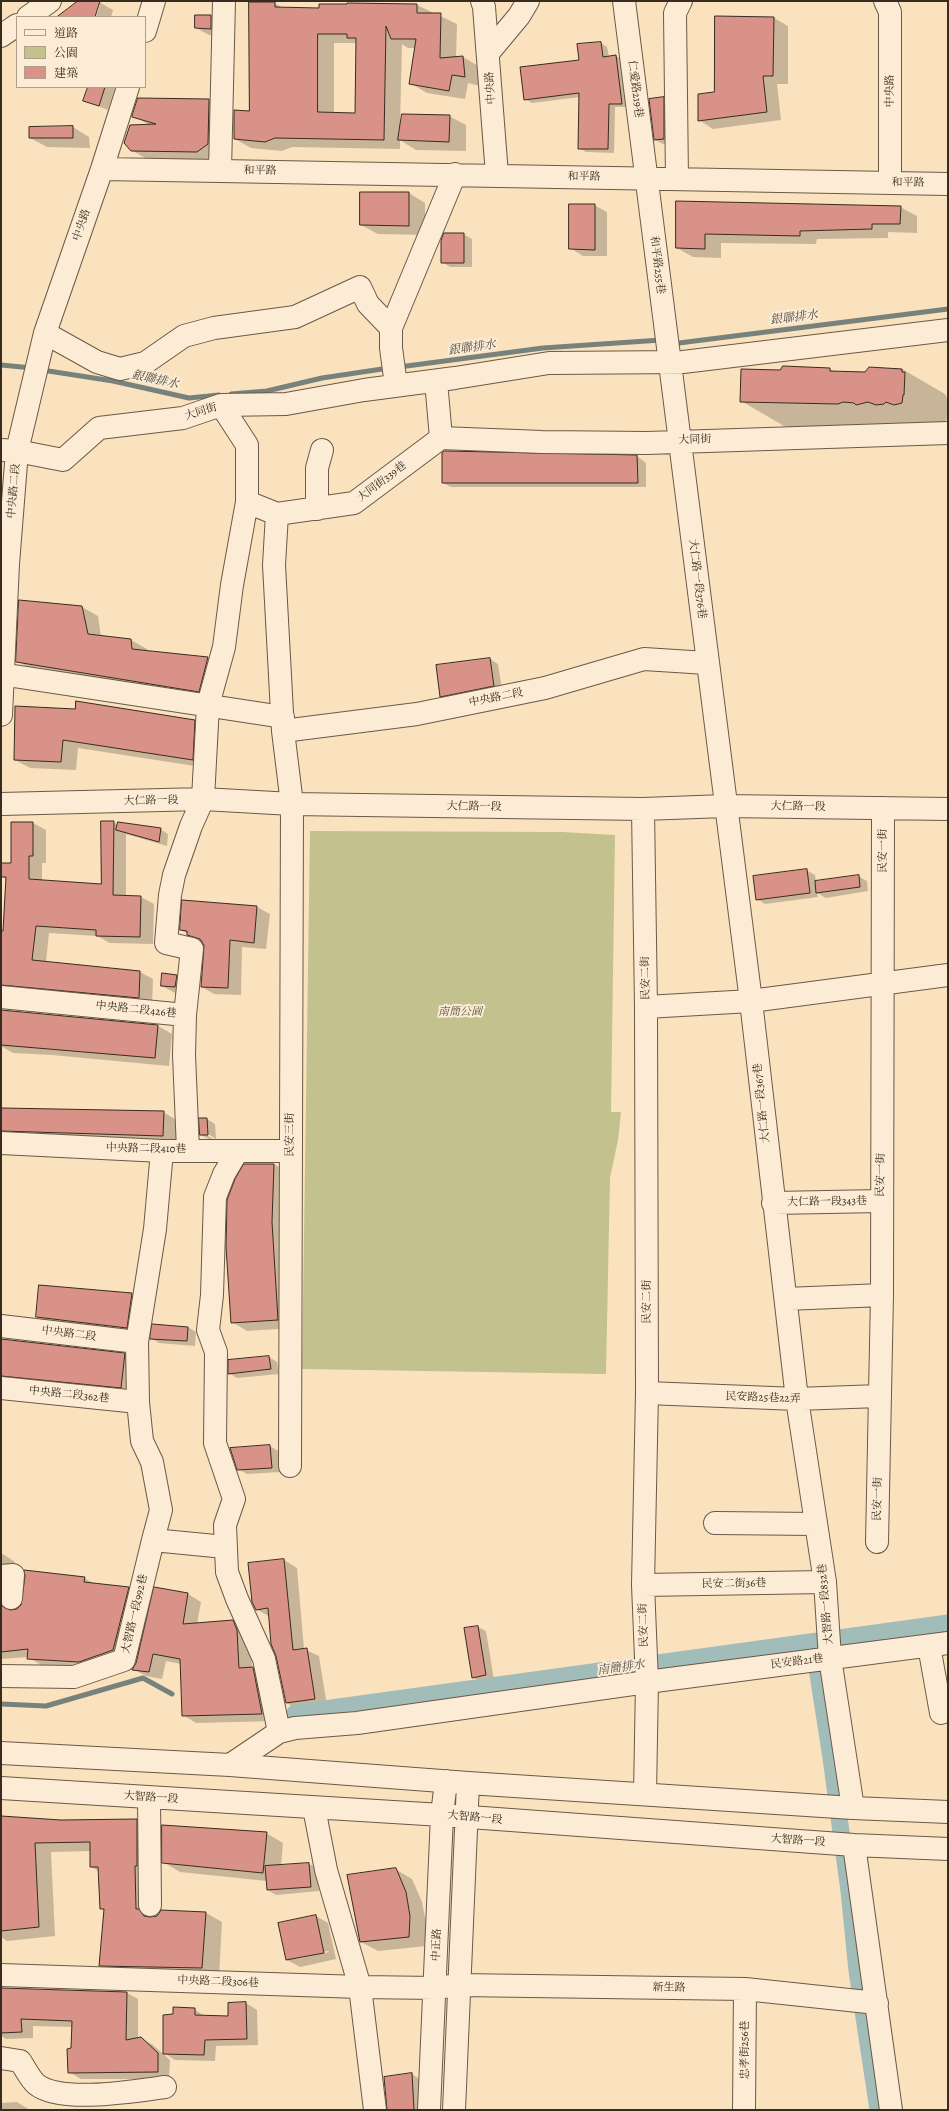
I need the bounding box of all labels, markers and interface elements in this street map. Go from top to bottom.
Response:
legend [16,16,146,88]
text: 道路 [54,25,78,41]
text: 公園 [54,45,78,61]
street label: 仁愛路219巷 [625,59,645,119]
text: 建築 [54,65,78,81]
street label: 中央路 [483,71,499,105]
street label: 中央路 [883,75,897,107]
street label: 和平路 [243,164,277,178]
street label: 和平路 [567,170,601,184]
street label: 和平路 [891,176,925,190]
street label: 中央路 [70,207,94,243]
street label: 和平路255巷 [647,235,667,295]
water label: 銀聯排水 [769,308,819,328]
water label: 銀聯排水 [447,338,497,358]
water label: 銀聯排水 [130,368,180,392]
street label: 大同街 [183,401,219,423]
street label: 大同街 [678,433,712,447]
street label: 大同街339巷 [355,459,409,505]
street label: 中央路二段 [5,463,23,519]
street label: 大仁路一段376巷 [686,538,708,620]
street label: 中央路二段 [468,686,524,710]
street label: 大仁路一段 [123,794,179,808]
street label: 大仁路一段 [446,800,502,814]
street label: 大仁路一段 [770,800,826,814]
street label: 民安一街 [876,829,890,873]
street label: 民安二街 [639,956,653,1000]
street label: 中央路二段426巷 [95,999,177,1021]
park label: 南簡公園 [438,1005,482,1019]
street label: 大仁路一段367巷 [751,1062,773,1144]
street label: 民安三街 [283,1113,297,1157]
street label: 中央路二段410巷 [106,1142,186,1156]
street label: 民安一街 [874,1153,888,1197]
street label: 大仁路一段343巷 [787,1195,867,1209]
street label: 民安二街 [640,1280,654,1324]
street label: 中央路二段 [41,1324,97,1344]
street label: 中央路二段362巷 [28,1384,110,1406]
street label: 民安路25巷22弄 [725,1390,801,1406]
street label: 民安一街 [871,1477,885,1521]
street label: 大智路一段832巷 [816,1563,836,1645]
street label: 大智路一段992巷 [119,1573,151,1655]
street label: 民安二街36巷 [702,1577,766,1591]
street label: 民安二街 [637,1603,651,1647]
street label: 民安路21巷 [770,1652,824,1672]
water label: 南簡排水 [596,1658,646,1678]
street label: 大智路一段 [123,1789,179,1807]
street label: 大智路一段 [447,1809,503,1827]
street label: 大智路一段 [770,1832,826,1850]
street label: 中正路 [430,1928,444,1962]
street label: 中央路二段306巷 [177,1974,259,1990]
street label: 新生路 [652,1981,686,1995]
street label: 忠孝街256巷 [738,2020,752,2080]

